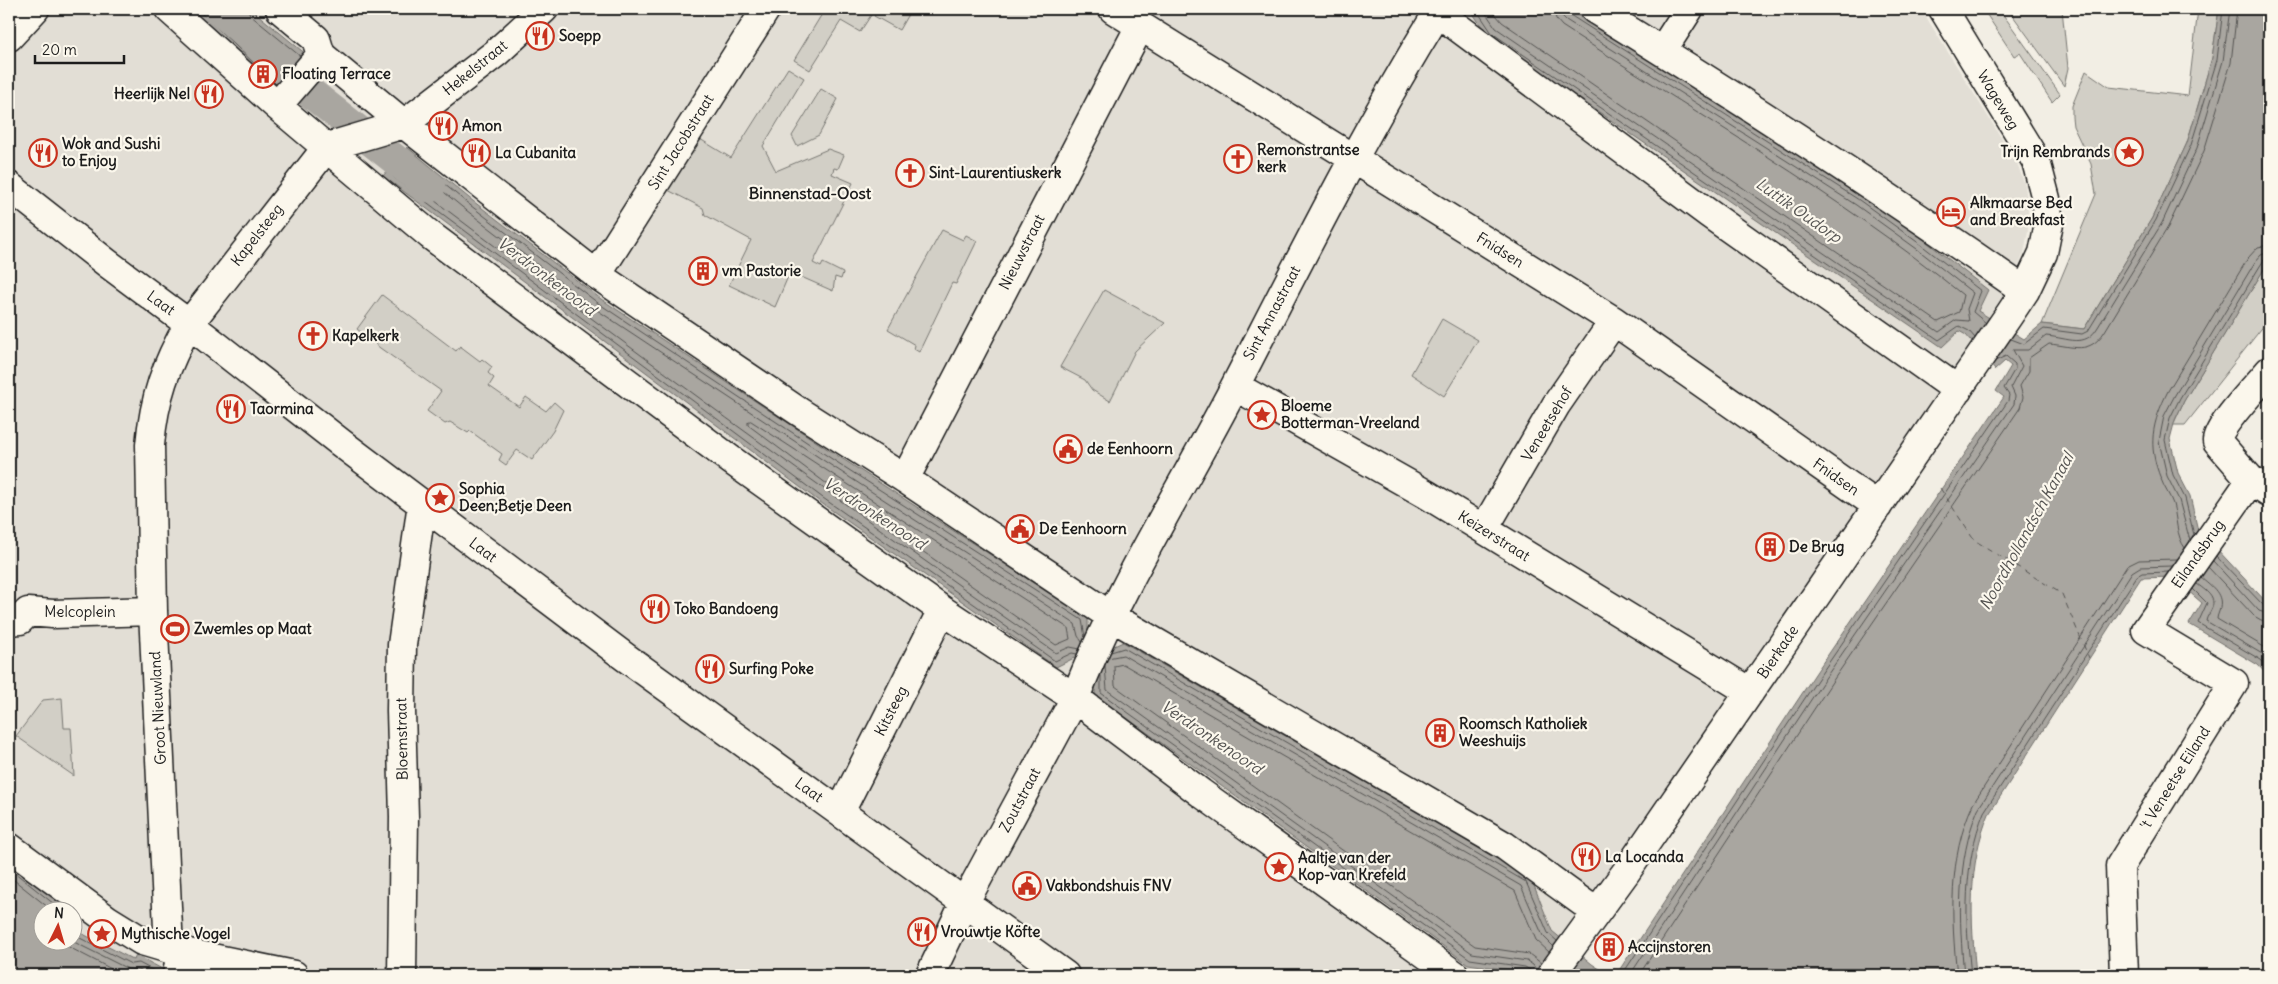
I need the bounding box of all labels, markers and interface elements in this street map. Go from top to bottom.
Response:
restaurant icon: Soepp [525,21,555,51]
place label: Soepp [559,26,601,46]
scale bar [35,32,124,64]
street label: Hekelstraat [439,36,511,99]
text: 20 m [42,40,77,59]
building icon: Floating Terrace [248,59,278,89]
place label: Floating Terrace [282,64,391,84]
street label: Wageweg [1973,66,2024,133]
restaurant icon: Heerlijk Nel [194,79,224,109]
place label: Heerlijk Nel [114,84,190,103]
street label: Sint Jacobstraat [644,90,718,193]
restaurant icon: Amon [428,111,458,141]
place label: Amon [462,116,502,135]
place label: Wok and Sushi to Enjoy [62,134,160,171]
place icon: Trijn Rembrands [2114,137,2144,167]
restaurant icon: Wok and Sushi to Enjoy [28,138,58,168]
restaurant icon: La Cubanita [461,138,491,168]
place label: Remonstrantse kerk [1257,140,1360,176]
place label: Trijn Rembrands [2000,142,2110,161]
place label: La Cubanita [495,143,577,162]
church icon: Remonstrantse kerk [1223,144,1253,174]
church icon: Sint-Laurentiuskerk [895,158,925,188]
place label: Sint-Laurentiuskerk [929,163,1062,182]
water label: Luttik Oudorp [1752,173,1846,247]
district label: Binnenstad-Oost [749,183,872,203]
place label: Alkmaarse Bed and Breakfast [1970,193,2072,229]
hotel icon: Alkmaarse Bed and Breakfast [1936,197,1966,227]
street label: Kapelsteeg [226,200,287,270]
street label: Nieuwstraat [994,211,1049,293]
street label: Fnidsen [1473,228,1528,272]
water label: Verdronkenoord [494,232,602,321]
building icon: vm Pastorie [688,256,718,286]
place label: vm Pastorie [722,261,801,280]
street label: Sint Annastraat [1239,262,1304,363]
street label: Laat [143,286,179,319]
church icon: Kapelkerk [298,321,328,351]
place label: Kapelkerk [332,326,399,346]
street label: Veneetsehof [1517,382,1577,464]
restaurant icon: Taormina [216,394,246,424]
place label: Bloeme Botterman-Vreeland [1281,396,1420,432]
place label: Taormina [250,399,314,418]
place icon: Bloeme Botterman-Vreeland [1247,400,1277,430]
public building icon: de Eenhoorn [1053,434,1083,464]
place label: de Eenhoorn [1087,439,1173,458]
water label: Noordhollandsch Kanaal [1975,447,2079,613]
street label: Fnidsen [1809,454,1863,500]
water label: Verdronkenoord [820,472,932,555]
place label: Sophia Deen;Betje Deen [459,479,572,515]
place icon: Sophia Deen;Betje Deen [425,483,455,513]
street label: Keizerstraat [1455,506,1534,565]
public building icon: De Eenhoorn [1005,514,1035,544]
street label: Eilandsbrug [2167,516,2228,592]
place label: De Eenhoorn [1039,519,1127,538]
building icon: De Brug [1755,532,1785,562]
street label: Laat [466,533,501,566]
place label: De Brug [1789,537,1844,557]
restaurant icon: Toko Bandoeng [640,594,670,624]
place label: Toko Bandoeng [674,599,778,619]
street label: Melcoplein [44,602,116,621]
sports icon: Zwemles op Maat [160,614,190,644]
place label: Zwemles op Maat [194,619,313,639]
street label: Bierkade [1753,621,1802,682]
street label: Groot Nieuwland [145,650,170,765]
restaurant icon: Surfing Poke [695,654,725,684]
place label: Surfing Poke [729,659,814,679]
street label: Kitsteeg [870,682,911,739]
water label: Verdronkenoord [1157,696,1269,780]
street label: Bloemstraat [391,697,412,781]
place label: Roomsch Katholiek Weeshuijs [1459,714,1588,750]
building icon: Roomsch Katholiek Weeshuijs [1425,718,1455,748]
street label: 't Veneetse Eiland [2135,722,2214,833]
street label: Zoutstraat [995,764,1044,835]
street label: Laat [791,773,827,806]
restaurant icon: La Locanda [1571,842,1601,872]
place label: La Locanda [1605,847,1684,866]
place label: Aaltje van der Kop-van Krefeld [1298,848,1406,885]
place icon: Aaltje van der Kop-van Krefeld [1264,852,1294,882]
public building icon: Vakbondshuis FNV [1012,871,1042,901]
place label: Vakbondshuis FNV [1046,876,1172,895]
north arrow [32,902,82,952]
text: N [54,904,65,922]
restaurant icon: Vrouwtje Köfte [907,917,937,947]
place icon: Mythische Vogel [87,919,117,949]
place label: Vrouwtje Köfte [941,922,1040,941]
place label: Mythische Vogel [121,924,230,944]
building icon: Accijnstoren [1594,932,1624,962]
place label: Accijnstoren [1628,937,1711,956]

